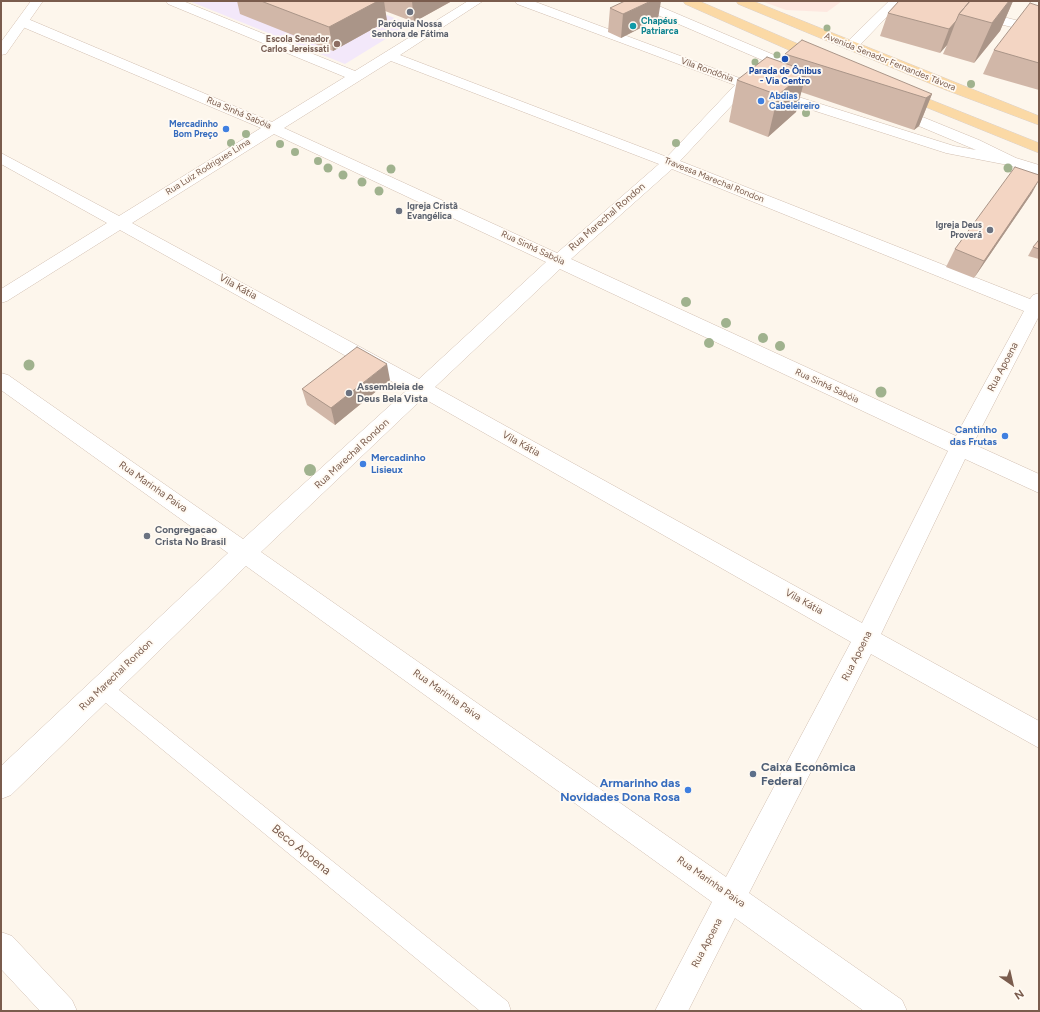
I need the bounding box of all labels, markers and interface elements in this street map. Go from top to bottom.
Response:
marker: Paróquia Nossa Senhora de Fátima [405,7,415,17]
place label: Chapéus Patriarca [641,16,678,37]
place label: Paróquia Nossa Senhora de Fátima [371,19,449,40]
marker: Chapéus Patriarca [628,21,638,31]
street label: Avenida Senador Fernandes Távora [823,31,957,93]
place label: Escola Senador Carlos Jereissati [261,34,329,55]
marker: Escola Senador Carlos Jereissati [332,39,342,49]
marker: Parada de Ônibus - Via Centro [780,54,790,64]
street label: Vila Rondônia [679,55,735,85]
place label: Parada de Ônibus - Via Centro [749,66,821,87]
place label: Abdias Cabeleireiro [769,91,820,112]
street label: Rua Sinhá Sabóia [205,95,273,131]
marker: Abdias Cabeleireiro [756,96,766,106]
place label: Mercadinho Bom Preço [169,119,218,140]
marker: Mercadinho Bom Preço [221,124,231,134]
street label: Rua Luiz Rodrigues Lima [164,137,252,197]
street label: Travessa Marechal Rondon [662,155,766,205]
street label: Rua Marechal Rondon [566,181,648,253]
place label: Igreja Cristã Evangélica [407,201,458,222]
marker: Igreja Cristã Evangélica [394,206,404,216]
place label: Igreja Deus Proverá [935,220,982,241]
marker: Igreja Deus Proverá [985,225,995,235]
street label: Rua Sinhá Sabóia [499,228,567,268]
street label: Vila Kátia [217,272,259,302]
street label: Rua Apoena [985,340,1021,394]
street label: Rua Sinhá Sabóia [793,366,861,406]
place label: Assembleia de Deus Bela Vista [357,381,428,404]
marker: Assembleia de Deus Bela Vista [344,388,354,398]
street label: Rua Marechal Rondon [312,416,392,492]
place label: Cantinho das Frutas [950,424,997,448]
street label: Vila Kátia [500,429,542,459]
marker: Cantinho das Frutas [1000,431,1010,441]
place label: Mercadinho Lisieux [371,452,425,476]
street label: Rua Marinha Paiva [117,459,189,515]
marker: Mercadinho Lisieux [358,459,368,469]
place label: Congregacao Crista No Brasil [155,524,226,548]
marker: Congregacao Crista No Brasil [142,531,152,541]
street label: Vila Kátia [783,587,825,617]
street label: Rua Apoena [839,629,875,683]
street label: Rua Marechal Rondon [77,637,155,713]
street label: Rua Marinha Paiva [411,667,483,723]
place label: Caixa Econômica Federal [761,760,856,788]
marker: Caixa Econômica Federal [748,769,758,779]
place label: Armarinho das Novidades Dona Rosa [560,776,680,804]
marker: Armarinho das Novidades Dona Rosa [683,785,693,795]
street label: Beco Apoena [269,822,333,878]
street label: Rua Marinha Paiva [675,854,747,910]
street label: Rua Apoena [689,916,725,970]
north arrow [992,964,1032,1004]
text: N [1012,987,1026,1002]

